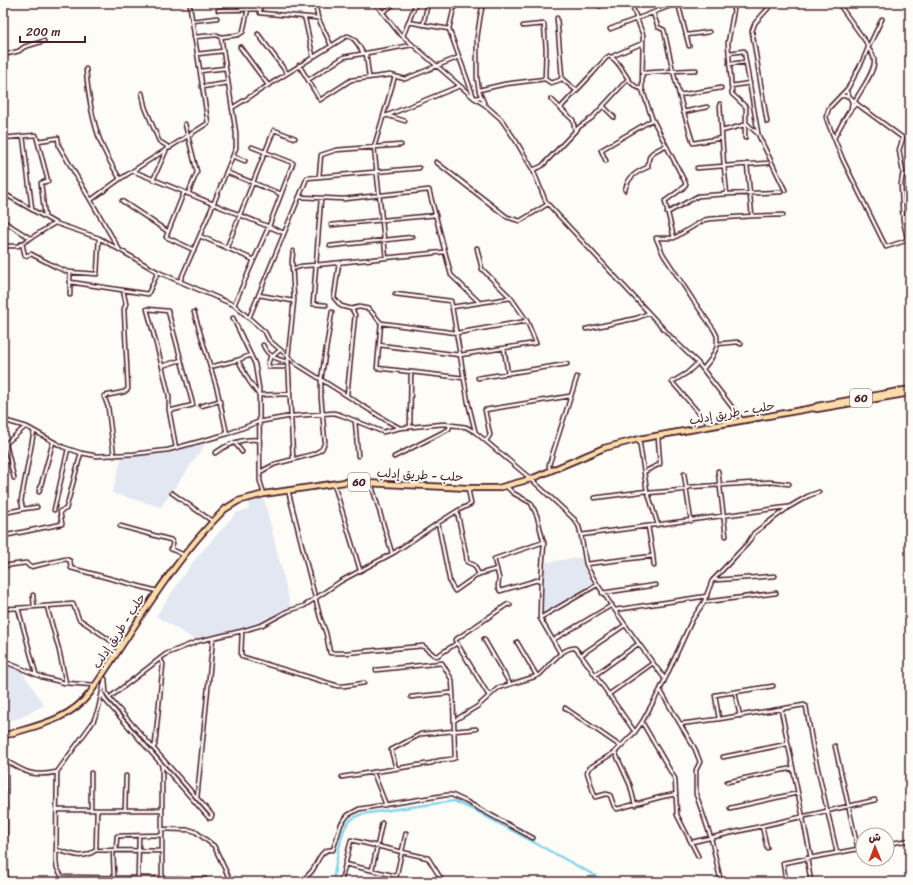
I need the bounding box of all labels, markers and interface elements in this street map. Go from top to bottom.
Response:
scale bar [20,18,85,44]
text: 200 m [26,21,60,43]
road number: 60 [850,389,872,407]
street label: حلب - طريق إدلب [687,395,777,431]
street label: حلب - طريق إدلب [376,462,464,488]
road number: 60 [348,473,370,491]
street label: حلب - طريق إدلب [86,589,152,673]
north arrow [855,827,895,867]
text: ش [869,828,881,847]

